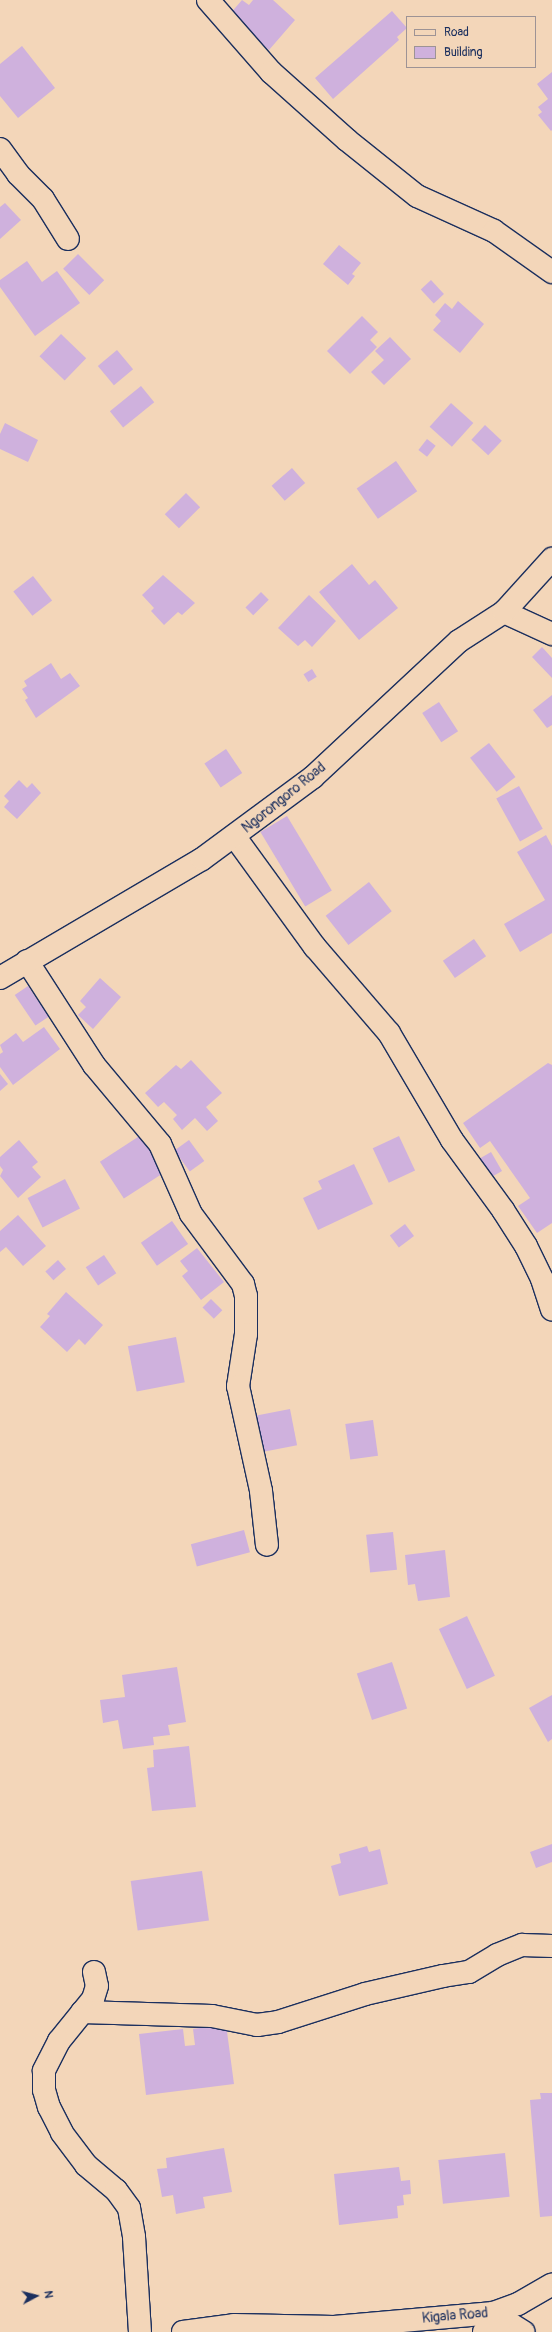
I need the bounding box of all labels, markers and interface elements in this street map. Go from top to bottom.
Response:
legend [406,16,536,68]
text: Road [444,25,469,40]
text: Building [444,45,483,60]
street label: Ngorongoro Road [239,759,329,837]
north arrow [16,2276,56,2316]
text: N [42,2290,55,2299]
street label: Kigala Road [421,2305,489,2327]

